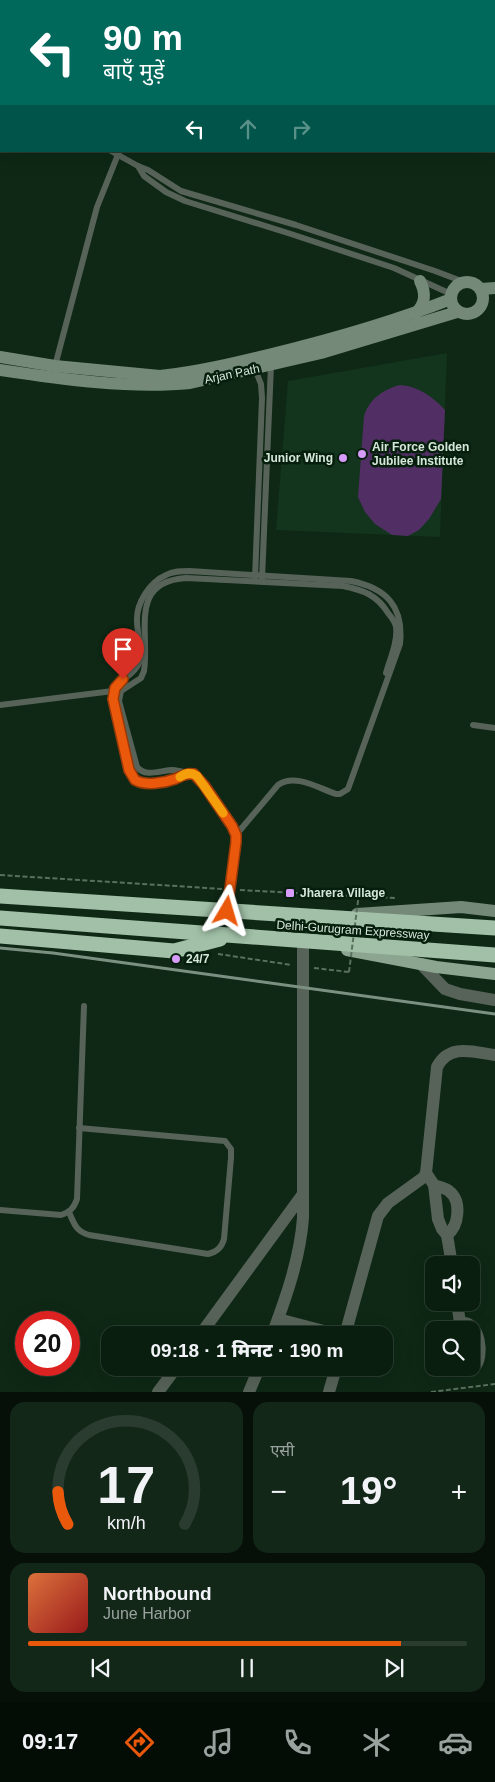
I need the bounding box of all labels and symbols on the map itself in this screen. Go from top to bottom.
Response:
street label: Arjan Path [203,361,261,387]
place label: Air Force Golden Jubilee Institute [372,440,469,468]
marker: Air Force Golden Jubilee Institute [356,448,368,460]
place label: Junior Wing [264,451,333,465]
marker: Junior Wing [337,452,349,464]
pin [102,628,144,679]
position arrow [200,884,252,936]
place label: Jharera Village [300,886,385,900]
marker: Jharera Village [284,887,296,899]
street label: Delhi-Gurugram Expressway [276,918,430,942]
place label: 24/7 [186,952,210,966]
marker: 24/7 [170,953,182,965]
speed limit sign: 20 [15,1311,80,1376]

